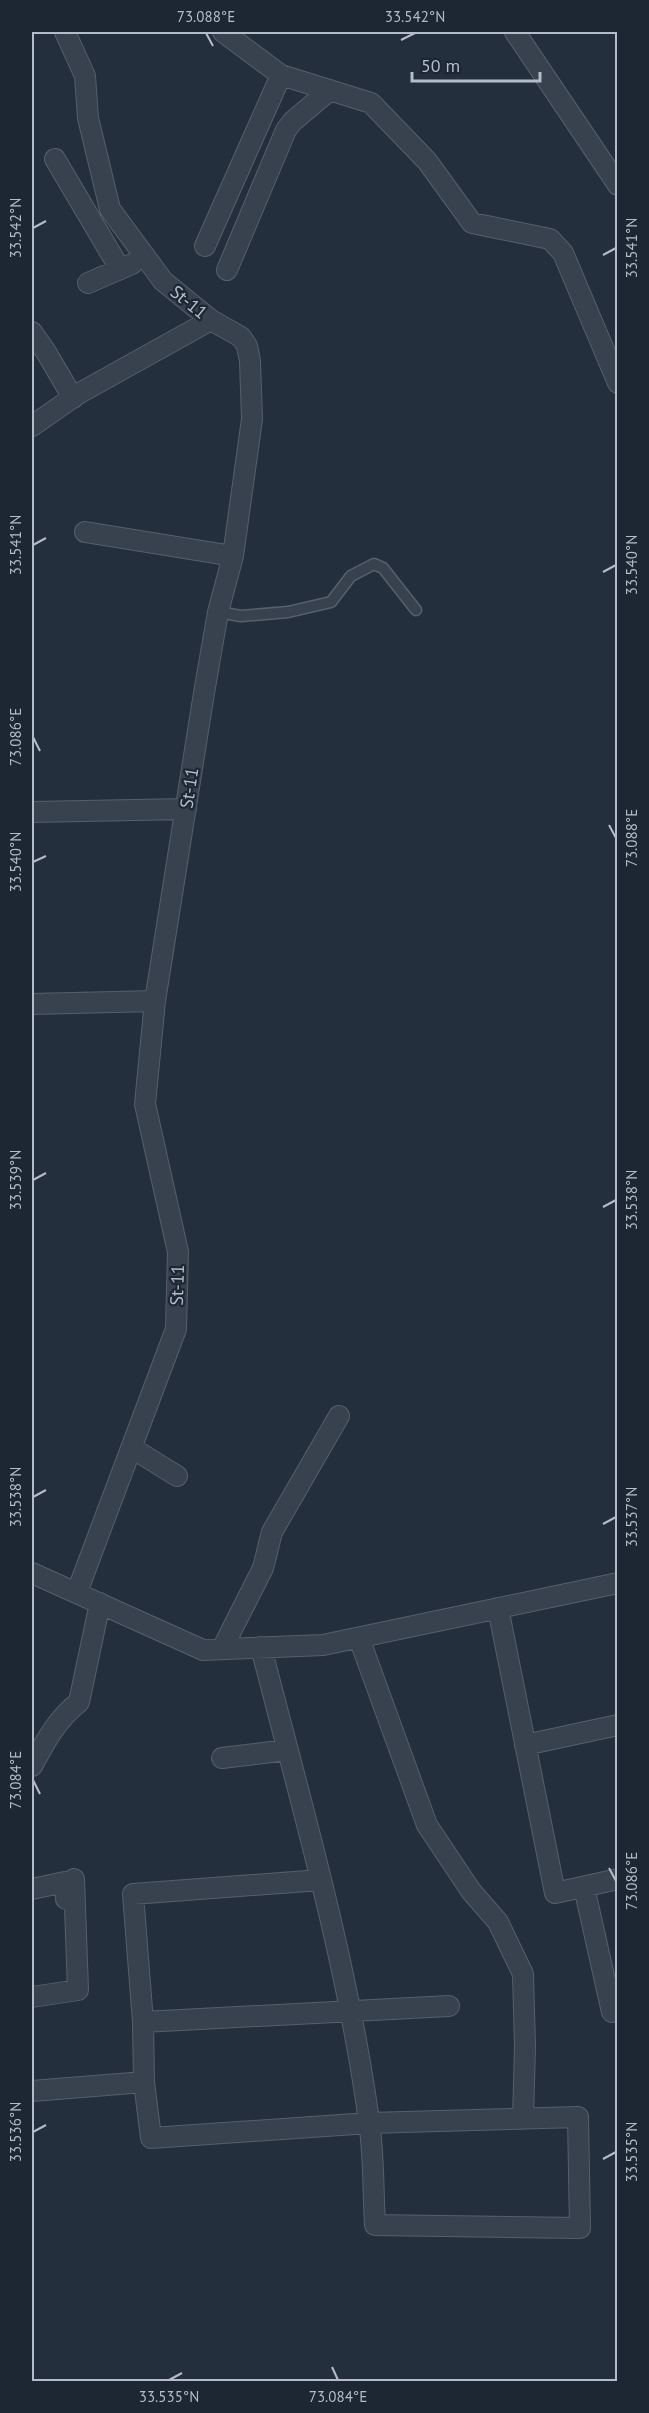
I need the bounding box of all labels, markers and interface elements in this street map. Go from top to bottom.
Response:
text: 73.088°E [177,7,235,26]
text: 33.542°N [385,7,445,26]
scale bar [412,45,540,83]
text: 50 m [421,54,460,77]
text: 33.542°N [6,198,25,258]
text: 33.541°N [622,218,641,278]
street label: St-11 [166,280,212,324]
text: 33.541°N [6,515,25,575]
text: 33.540°N [622,535,641,595]
text: 73.086°E [6,708,25,766]
street label: St-11 [174,766,204,810]
text: 73.088°E [622,809,641,867]
text: 33.540°N [6,832,25,892]
text: 33.539°N [6,1150,25,1210]
text: 33.538°N [622,1170,641,1230]
street label: St-11 [165,1264,189,1306]
text: 33.538°N [6,1467,25,1527]
text: 33.537°N [622,1487,641,1547]
text: 73.084°E [6,1751,25,1809]
text: 73.086°E [622,1852,641,1910]
text: 33.536°N [6,2102,25,2162]
text: 33.535°N [622,2122,641,2182]
text: 33.535°N [139,2387,199,2406]
text: 73.084°E [309,2387,367,2406]

